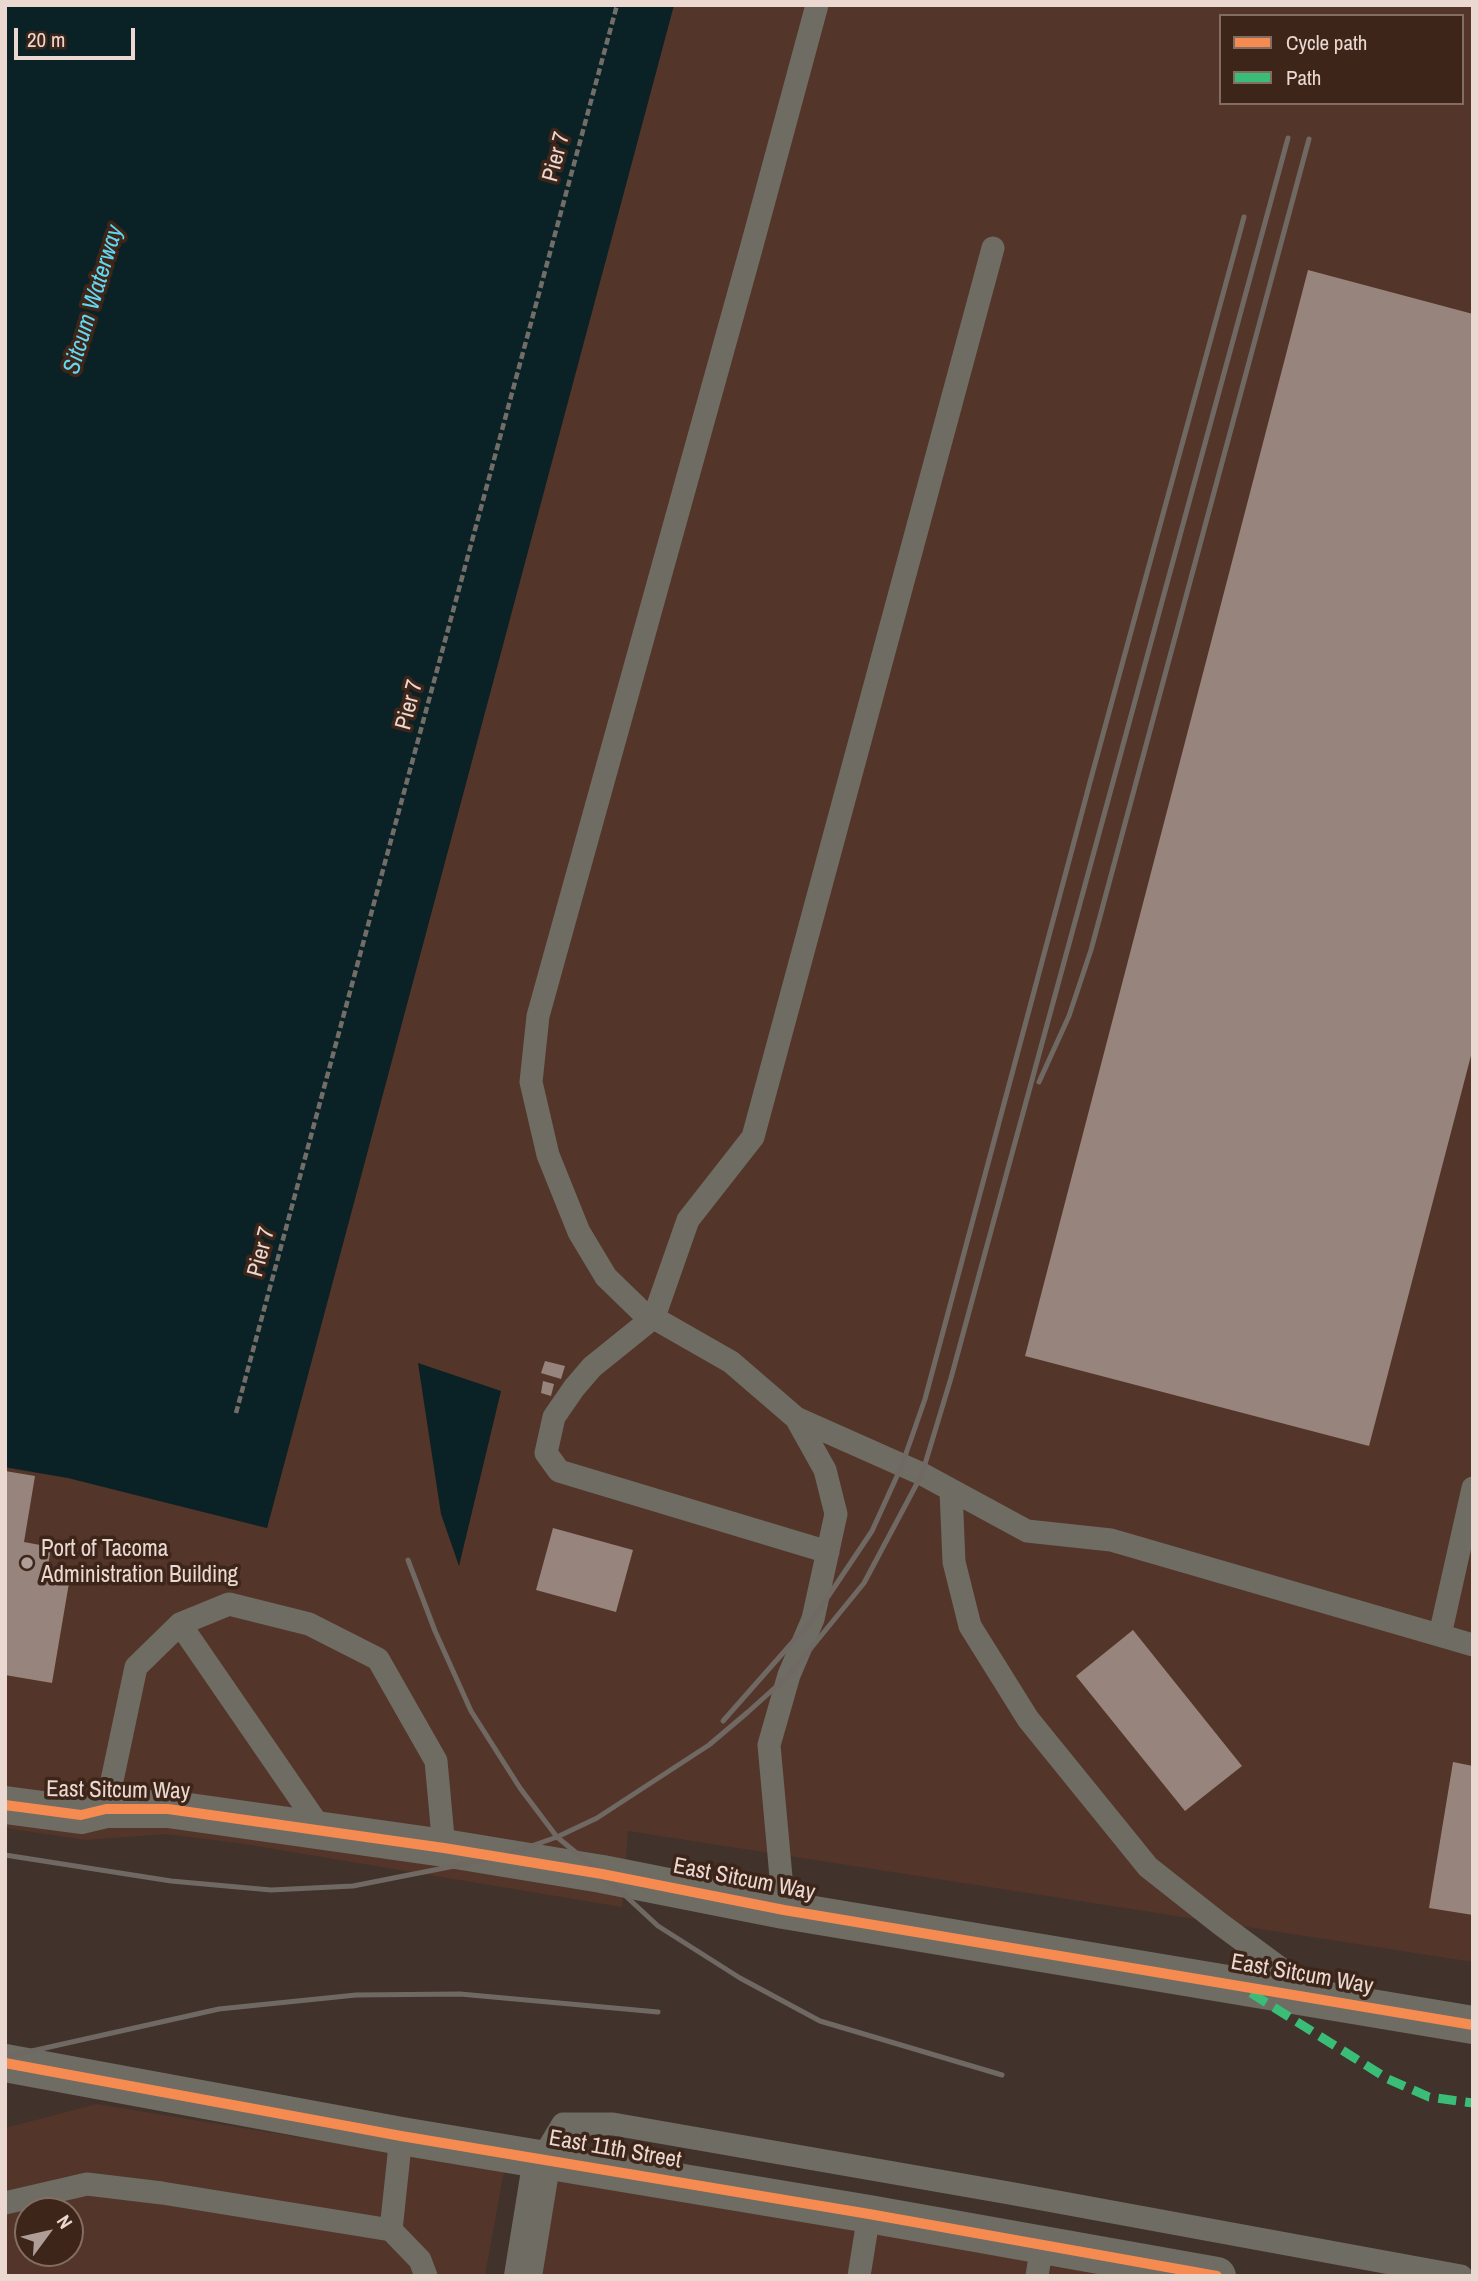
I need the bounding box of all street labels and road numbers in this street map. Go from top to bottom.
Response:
street label: Pier 7 [537,129,577,185]
street label: Pier 7 [390,677,430,733]
street label: Pier 7 [242,1224,282,1280]
street label: East Sitcum Way [46,1776,190,1806]
street label: East Sitcum Way [671,1853,817,1907]
street label: East Sitcum Way [1229,1949,1375,2001]
street label: East 11th Street [547,2125,683,2175]

